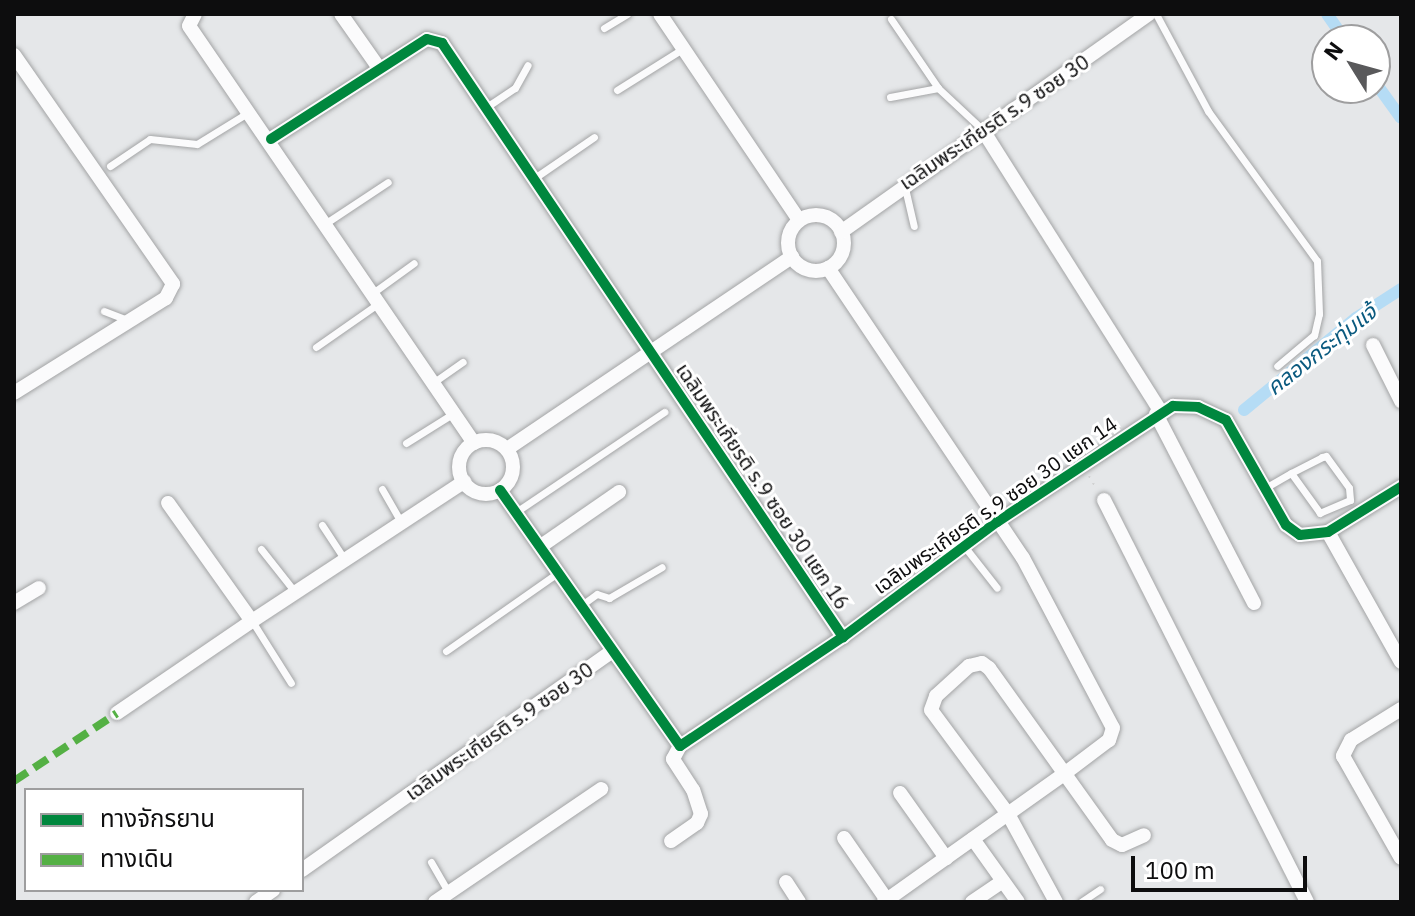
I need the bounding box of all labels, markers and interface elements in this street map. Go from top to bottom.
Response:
north arrow [1311,24,1391,104]
text: N [1317,35,1349,66]
street label: เฉลิมพระเกียรติ ร.9 ซอย 30 [894,49,1094,195]
water label: คลองกระทุ่มแจ้ [1261,298,1381,400]
street label: เฉลิมพระเกียรติ ร.9 ซอย 30 แยก 16 [671,358,855,614]
street label: เฉลิมพระเกียรติ ร.9 ซอย 30 แยก 14 [868,411,1122,599]
street label: เฉลิมพระเกียรติ ร.9 ซอย 30 [400,657,598,805]
legend [24,788,304,892]
text: ทางจักรยาน [100,802,215,834]
scale bar [1135,840,1311,890]
text: ทางเดิน [100,842,174,874]
text: 100 m [1145,854,1215,886]

